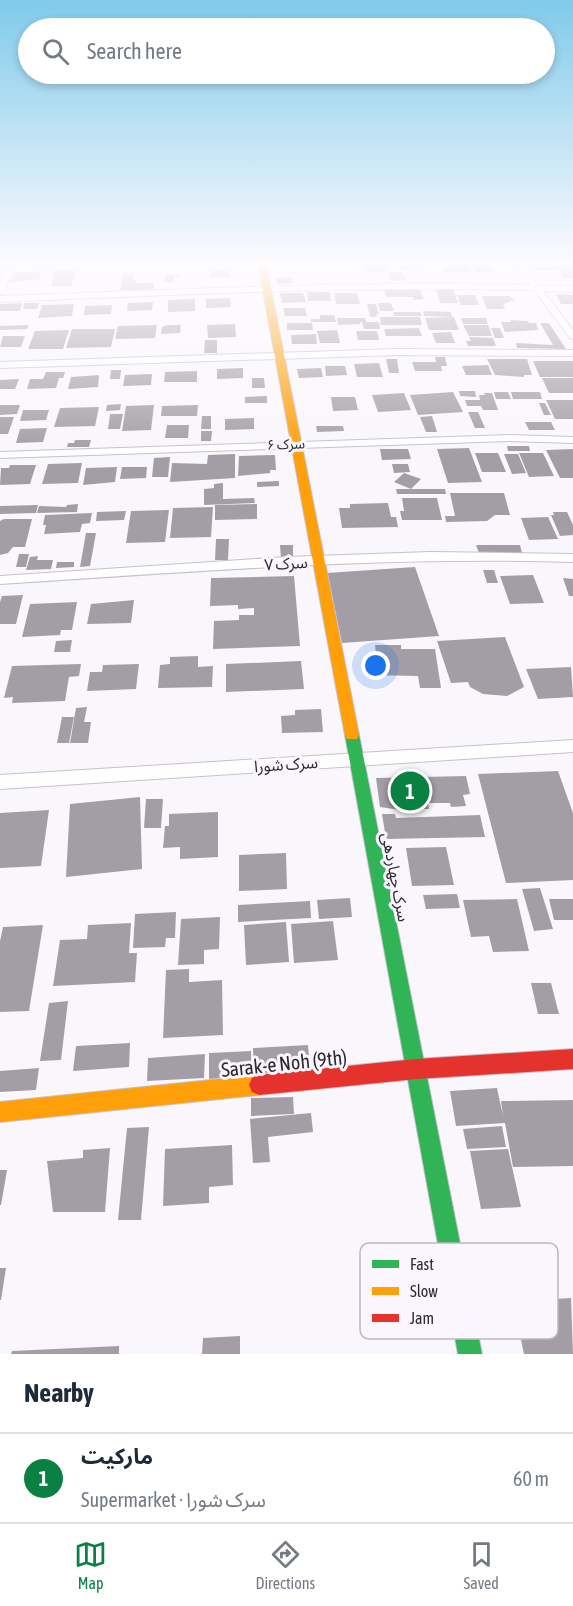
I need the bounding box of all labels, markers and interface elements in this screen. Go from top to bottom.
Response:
search box [18,18,555,84]
icon: search [39,35,72,68]
text: Search here [87,38,182,64]
street label: سرک ۶ [267,435,305,454]
street label: سرک ۷ [264,553,308,574]
your location [361,651,390,680]
street label: سرک شورا [254,753,319,776]
pin: 1 [390,768,430,814]
street label: سرک چهاردهی [377,831,413,924]
street label: Sarak-e Noh (9th) [220,1045,348,1081]
legend [360,1243,558,1339]
text: Fast [410,1255,434,1273]
text: Slow [410,1282,438,1300]
text: Jam [410,1309,434,1327]
text: Nearby [24,1378,94,1408]
text: مارکیت [81,1443,153,1469]
text: 1 [39,1467,48,1490]
text: 60 m [513,1467,549,1490]
text: Supermarket · سرک شورا [81,1488,266,1511]
tab: Map [74,1538,107,1592]
tab: Directions [255,1538,315,1592]
tab: Saved [463,1538,499,1592]

